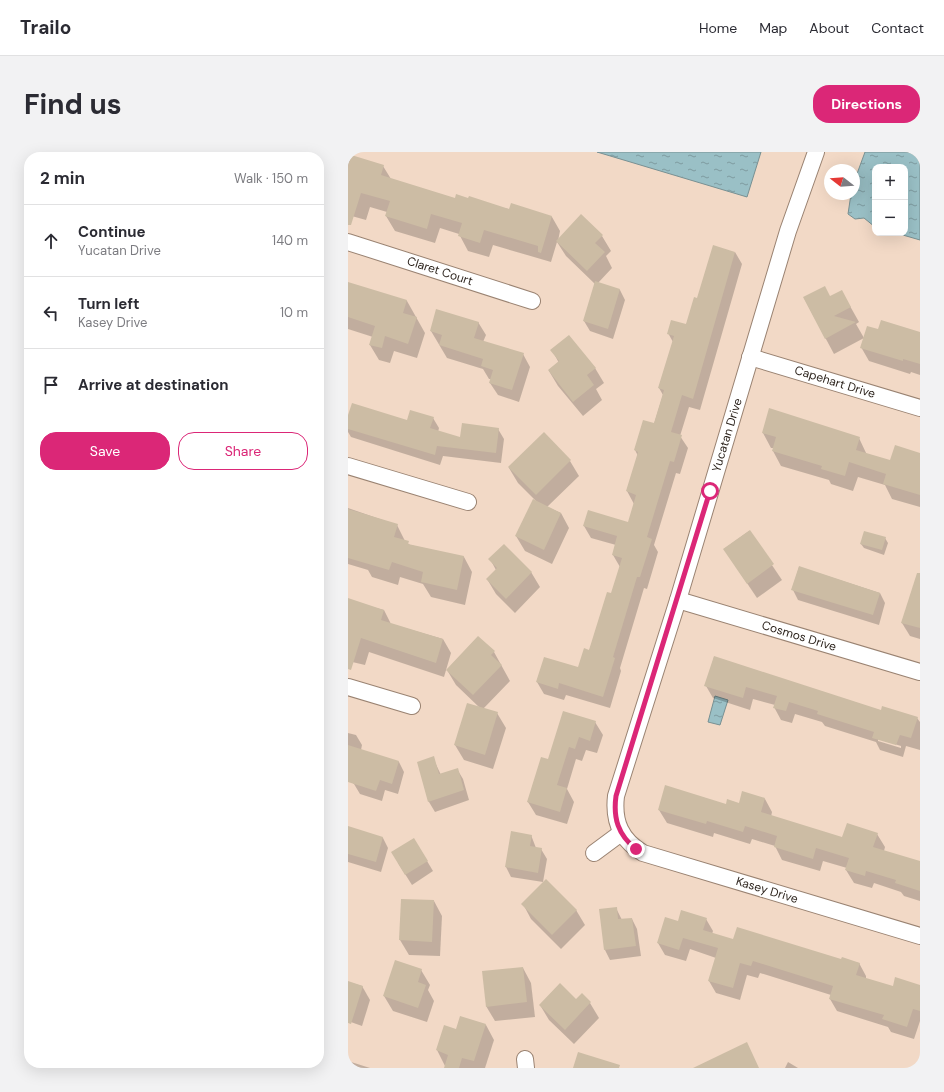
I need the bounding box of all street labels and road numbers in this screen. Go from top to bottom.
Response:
street label: Claret Court [405,253,475,289]
street label: Capehart Drive [793,362,878,402]
street label: Yucatan Drive [708,396,746,474]
street label: Cosmos Drive [760,617,838,655]
street label: Kasey Drive [734,873,800,907]

